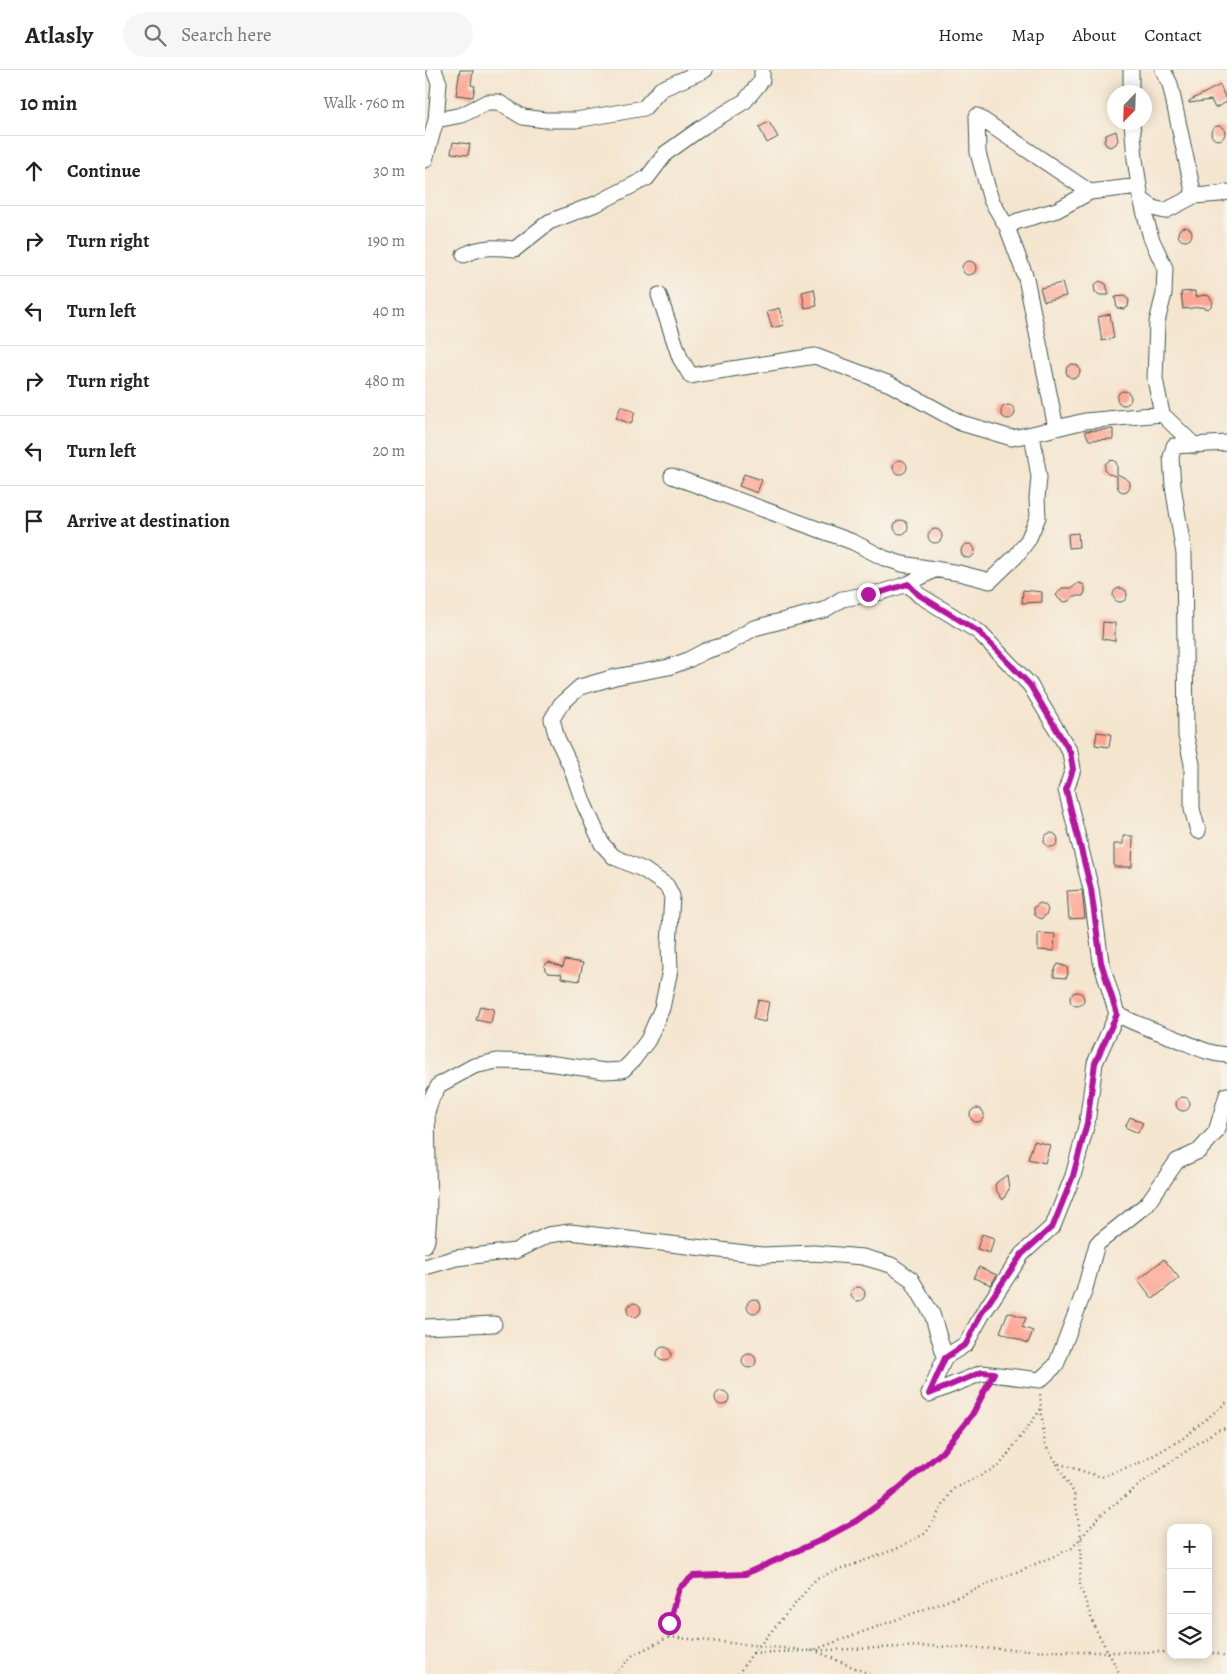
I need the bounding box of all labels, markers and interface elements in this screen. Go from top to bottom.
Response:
search box [123,12,473,57]
text: Atlasly [25,19,93,51]
icon: search [141,21,169,49]
text: Search here [181,22,272,48]
text: Home [938,23,983,47]
text: Map [1011,23,1044,47]
text: About [1072,23,1116,47]
text: Contact [1144,23,1202,47]
north arrow [1107,85,1152,130]
text: 10 min [20,89,77,117]
text: Walk · 760 m [323,92,405,114]
icon: ahead [20,157,48,185]
text: Continue [67,158,141,184]
text: 30 m [373,160,405,182]
icon: right [20,227,48,255]
text: Turn right [67,228,149,254]
text: 190 m [367,230,405,252]
icon: left [20,297,48,325]
text: Turn left [67,298,136,324]
text: 40 m [373,300,405,322]
icon: right [20,367,48,395]
text: Turn right [67,368,149,394]
text: 480 m [365,370,405,392]
icon: left [20,437,48,465]
text: Turn left [67,438,136,464]
text: 20 m [372,440,405,462]
icon: arrive [20,507,48,535]
text: Arrive at destination [67,508,230,534]
route end [857,583,880,606]
map controls [1167,1524,1212,1659]
button: + [1167,1524,1212,1569]
button: − [1167,1569,1212,1614]
route start [658,1612,681,1635]
button: layers [1167,1614,1212,1659]

